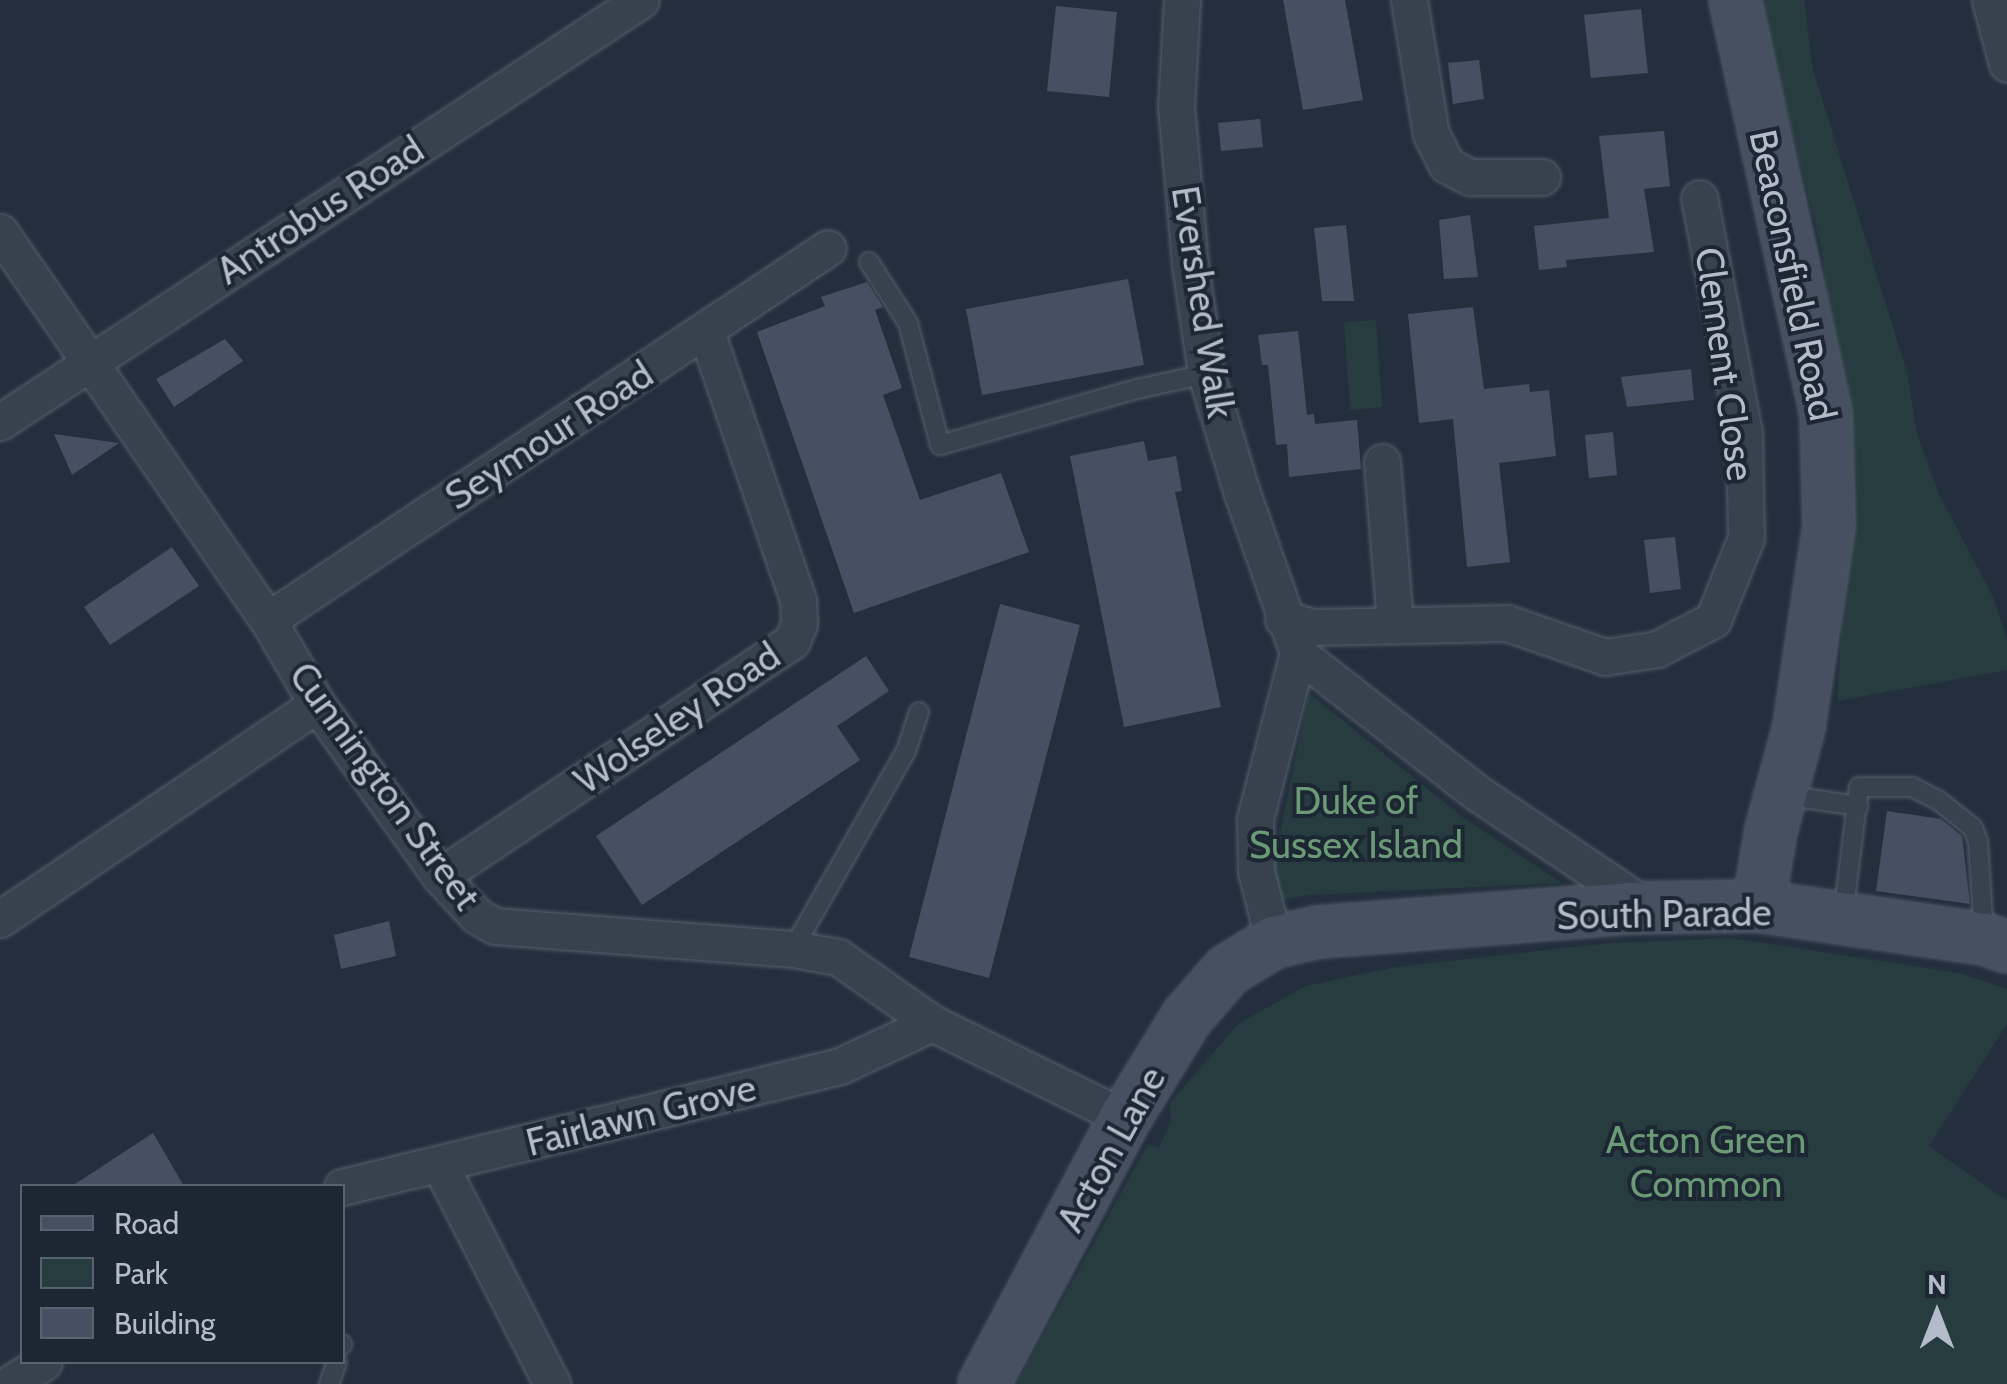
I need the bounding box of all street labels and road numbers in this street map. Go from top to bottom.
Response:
street label: Beaconsfield Road [1740,125,1846,425]
street label: Antrobus Road [208,126,432,294]
street label: Evershed Walk [1162,183,1244,421]
street label: Clement Close [1686,244,1764,484]
street label: Seymour Road [437,351,661,519]
street label: Wolseley Road [566,633,788,803]
street label: Cunnington Street [280,653,490,919]
street label: South Parade [1556,889,1772,939]
street label: Acton Lane [1047,1059,1175,1239]
street label: Fairlawn Grove [521,1064,761,1166]

